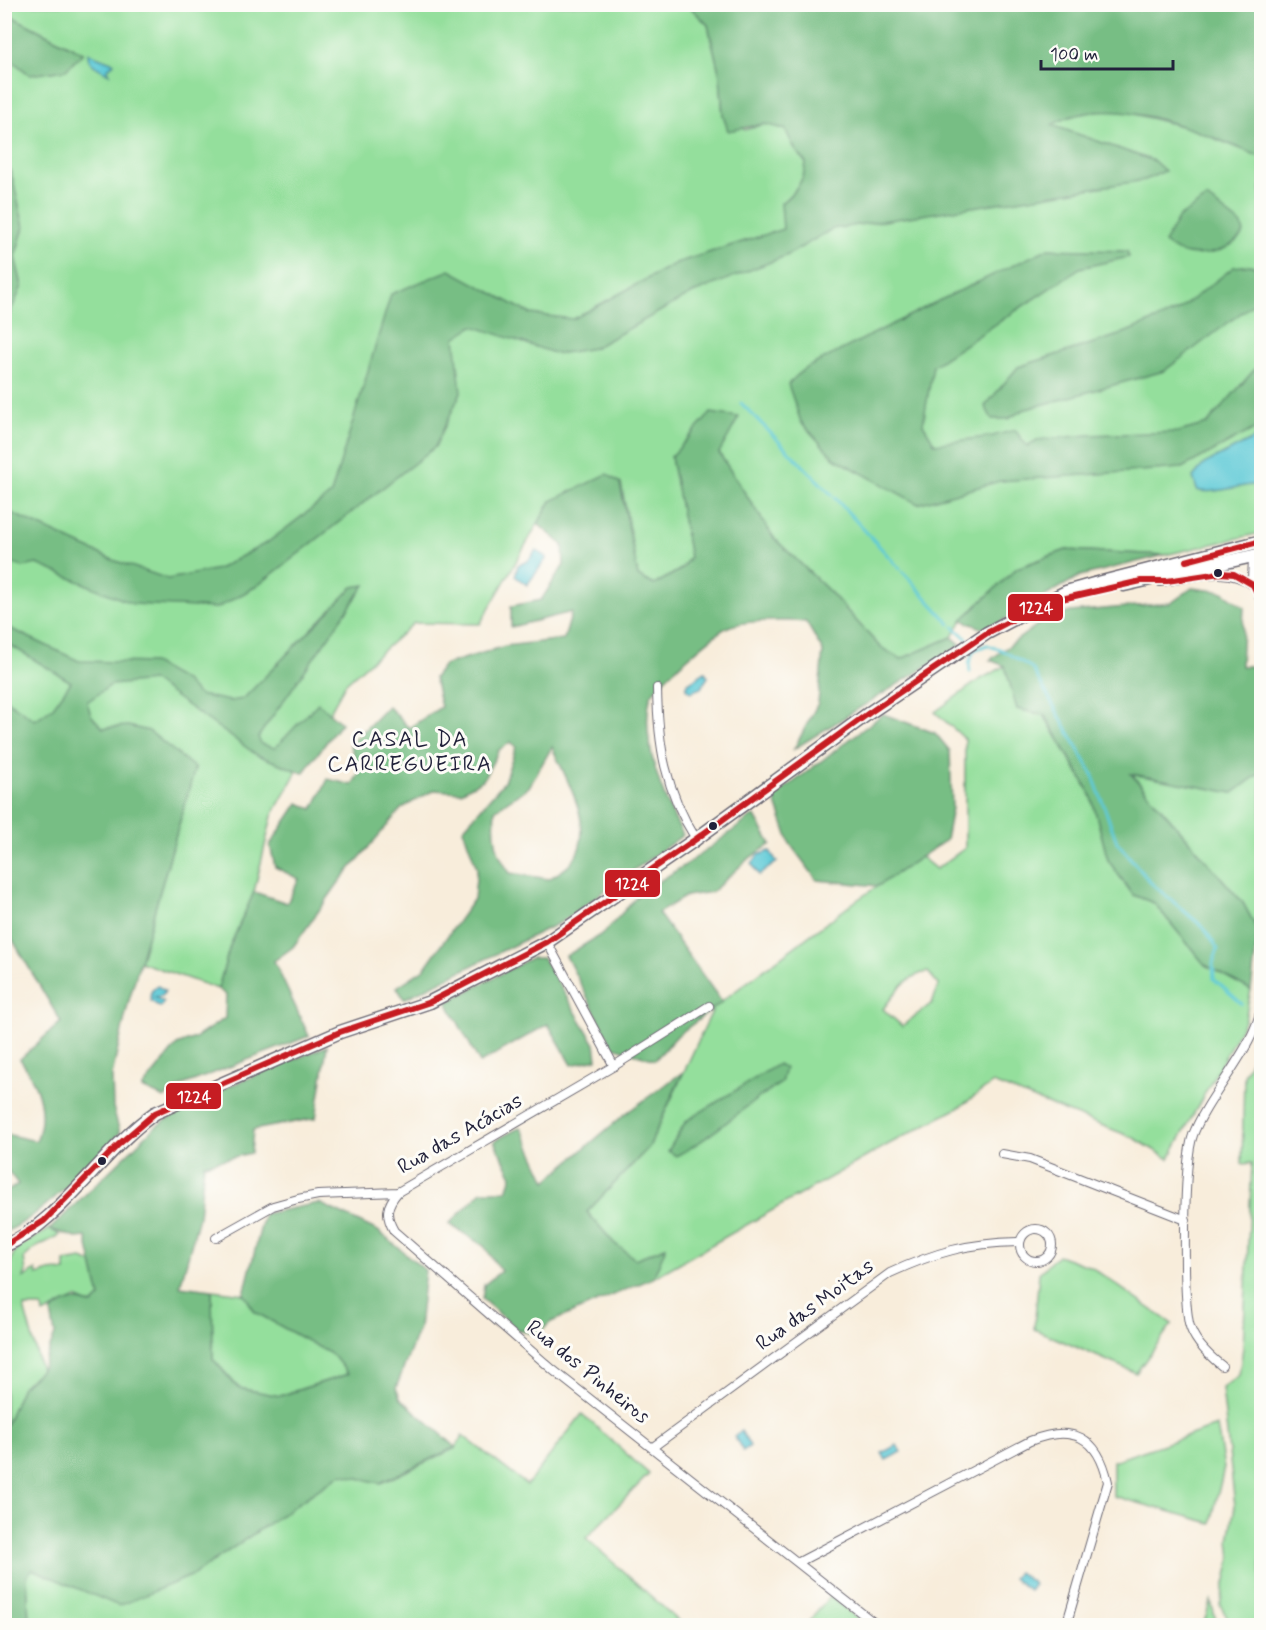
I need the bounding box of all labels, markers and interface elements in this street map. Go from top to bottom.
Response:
scale bar [1041,33,1173,71]
text: 100 m [1050,43,1098,67]
unlabelled marker [1212,567,1224,579]
line badge: 1224 [1007,593,1064,622]
text: 1224 [1019,598,1054,619]
district label: CASAL DA CARREGUEIRA [327,726,493,779]
unlabelled marker [707,820,719,832]
line badge: 1224 [604,869,661,898]
text: 1224 [615,874,650,895]
line badge: 1224 [165,1082,222,1110]
text: 1224 [177,1087,212,1108]
street label: Rua das Acácias [392,1087,528,1181]
unlabelled marker [96,1155,108,1167]
street label: Rua das Moitas [750,1253,880,1357]
street label: Rua dos Pinheiros [521,1314,655,1430]

